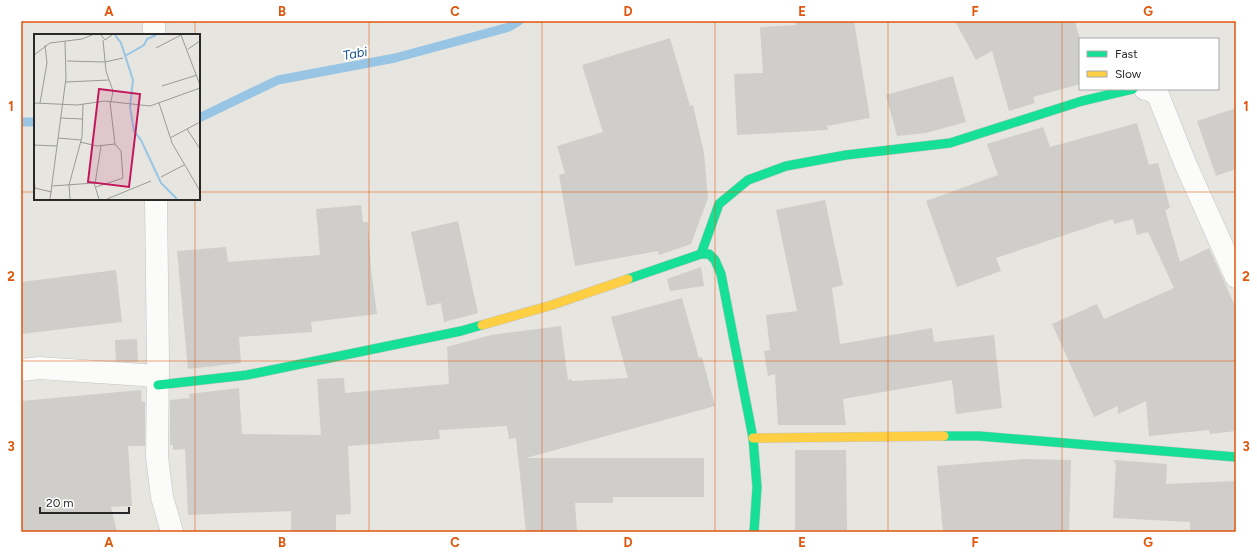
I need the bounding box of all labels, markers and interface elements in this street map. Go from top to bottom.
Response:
text: A [104,4,114,19]
text: B [278,4,286,19]
text: C [450,4,460,19]
text: D [623,4,633,19]
text: E [798,4,806,19]
text: F [971,4,979,19]
text: G [1143,4,1153,19]
inset map [34,34,200,200]
legend [1079,38,1219,90]
water label: Tabi [342,44,370,63]
text: Fast [1115,47,1138,61]
text: Slow [1115,67,1142,81]
text: 1 [8,99,14,114]
text: 1 [1243,99,1249,114]
text: 2 [7,269,15,284]
text: 2 [1242,269,1250,284]
text: 3 [7,439,15,454]
text: 3 [1242,439,1250,454]
scale bar [40,489,129,515]
text: 20 m [46,496,74,510]
text: A [104,535,114,550]
text: B [278,535,286,550]
text: C [450,535,460,550]
text: D [623,535,633,550]
text: E [798,535,806,550]
text: F [971,535,979,550]
text: G [1143,535,1153,550]

